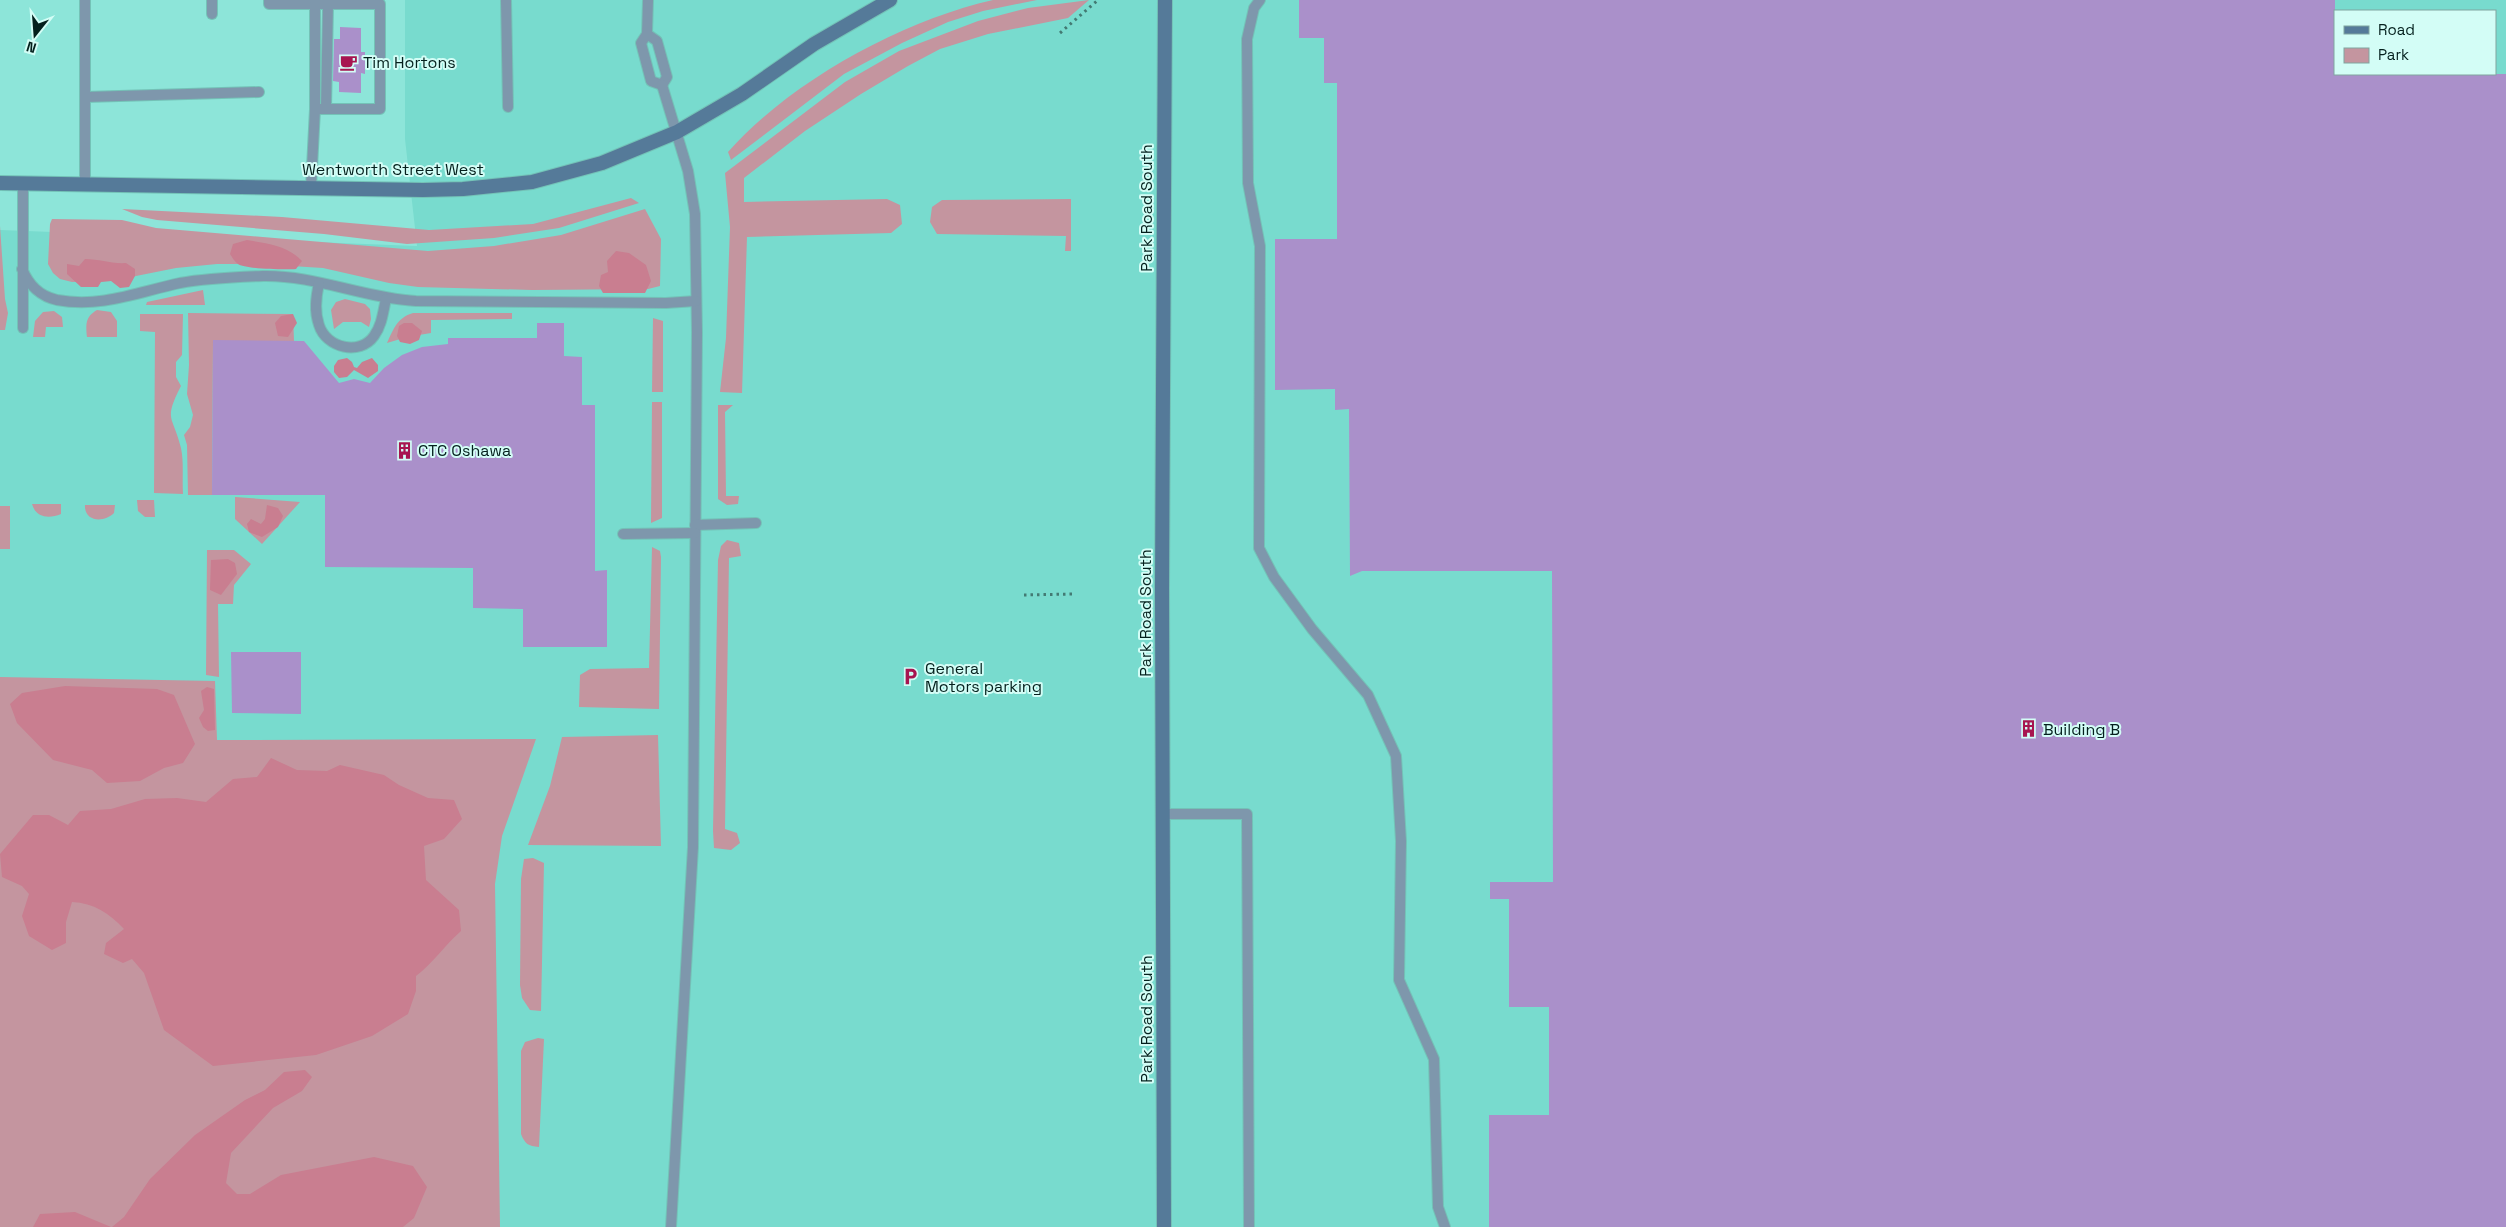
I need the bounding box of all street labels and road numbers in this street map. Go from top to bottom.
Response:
street label: Park Road South [1136,144,1157,272]
street label: Wentworth Street West [302,159,484,180]
street label: Park Road South [1135,549,1156,677]
street label: Park Road South [1136,955,1157,1083]

